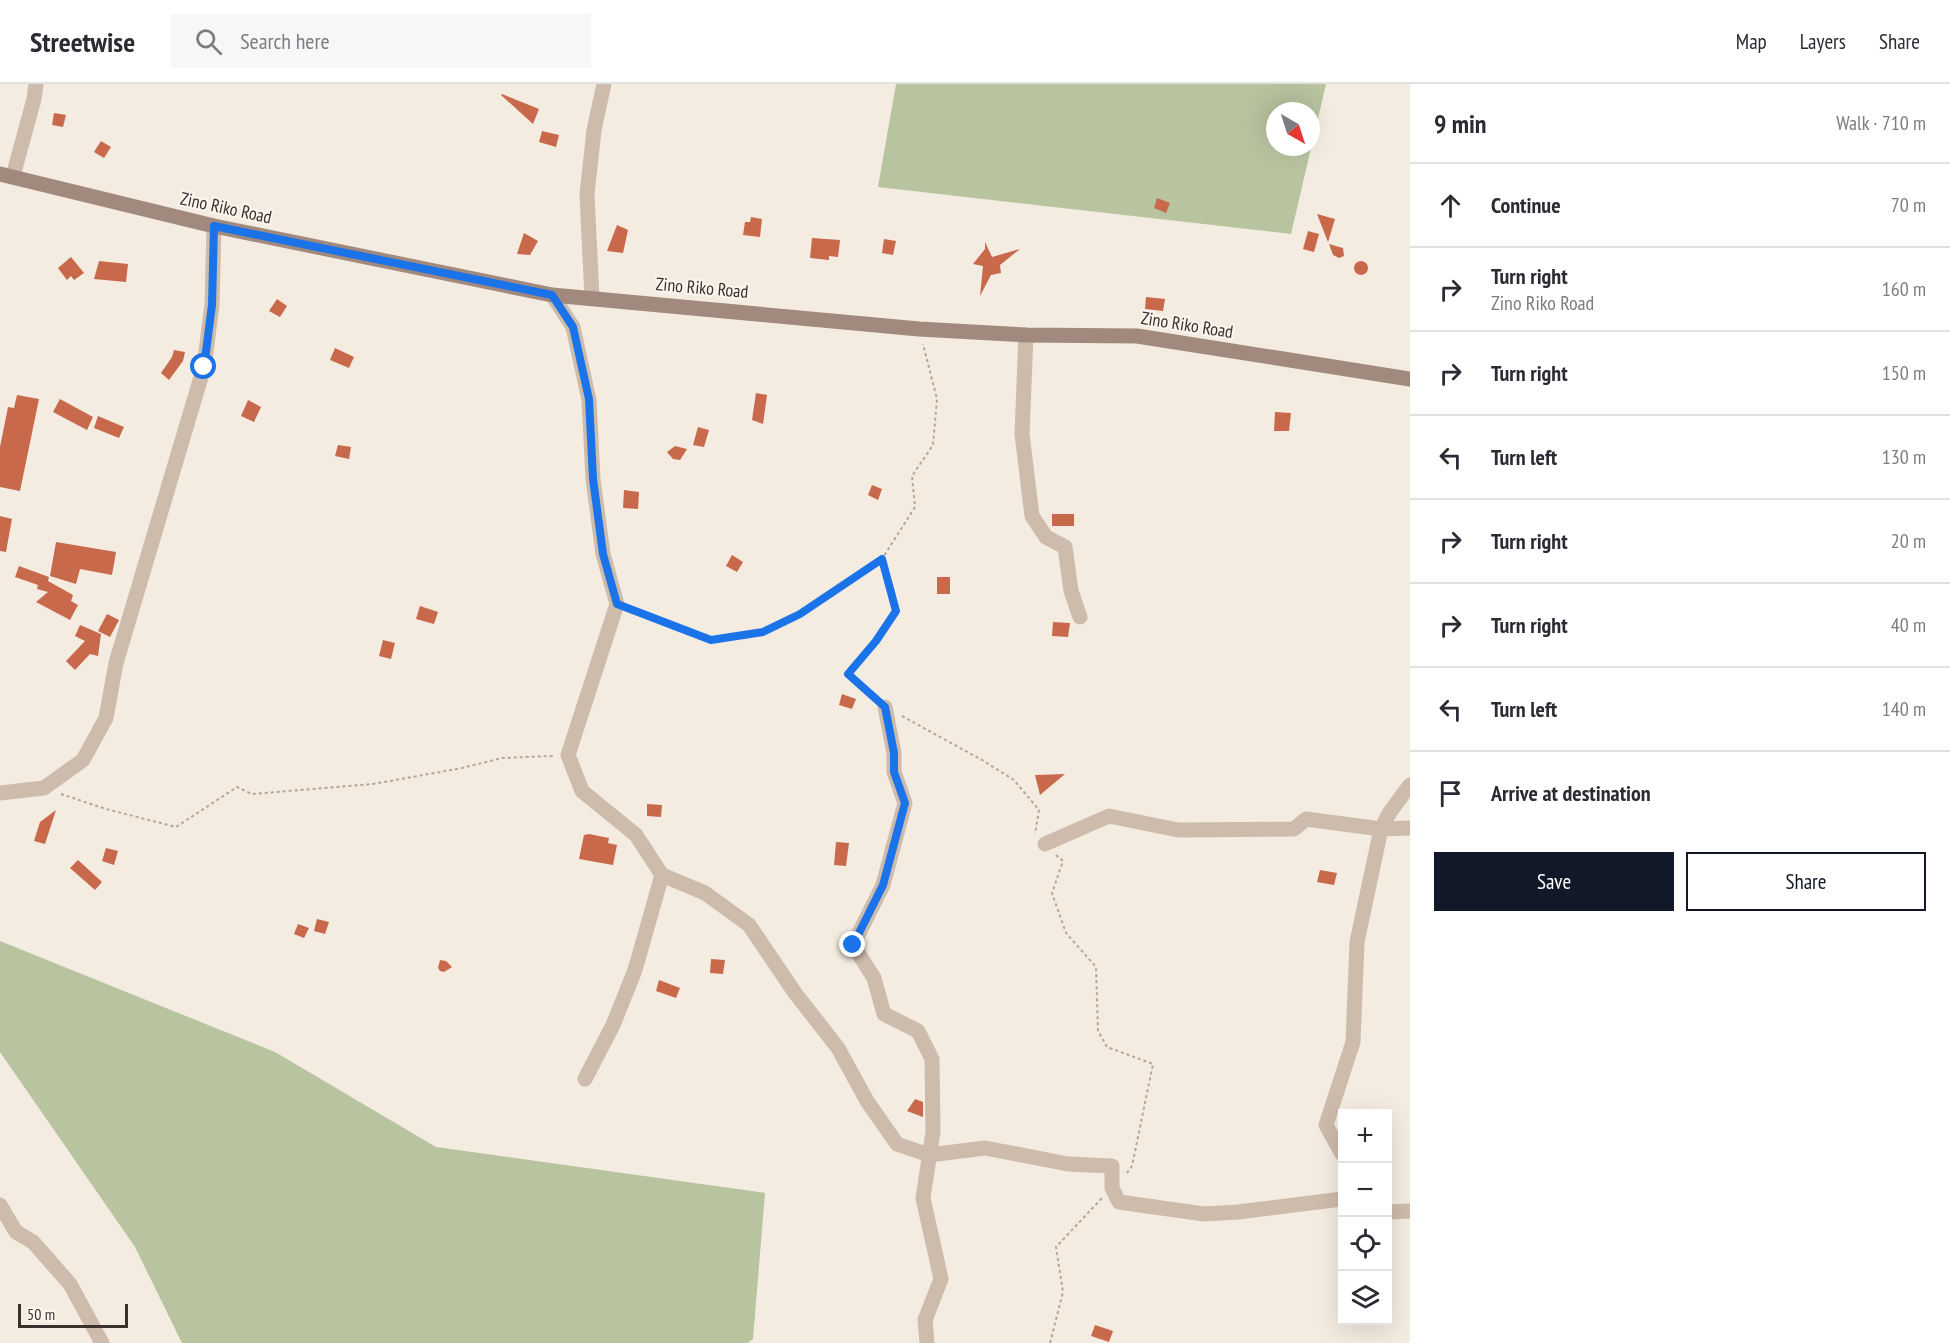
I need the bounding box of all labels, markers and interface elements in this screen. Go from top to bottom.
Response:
search box [171,14,591,68]
text: Streetwise [30,23,135,60]
icon: search [192,25,225,58]
text: Search here [240,27,330,55]
text: Map [1736,28,1767,55]
text: Layers [1800,28,1846,55]
text: Share [1879,28,1920,55]
north arrow [1266,102,1320,156]
text: 9 min [1434,107,1487,140]
text: Walk · 710 m [1836,110,1926,136]
street label: Zino Riko Road [178,187,274,228]
icon: ahead [1434,189,1467,222]
text: Continue [1491,191,1561,219]
text: 70 m [1891,192,1926,218]
text: Turn right [1491,262,1568,290]
street label: Zino Riko Road [655,272,749,303]
icon: right [1434,273,1467,306]
text: 160 m [1882,276,1926,302]
text: Zino Riko Road [1491,290,1594,316]
street label: Zino Riko Road [1139,306,1235,343]
route start [190,353,216,379]
icon: right [1434,357,1467,390]
text: Turn right [1491,359,1568,387]
text: 150 m [1882,360,1926,386]
icon: left [1434,441,1467,474]
text: Turn left [1491,443,1557,471]
text: 130 m [1882,444,1926,470]
icon: right [1434,525,1467,558]
text: Turn right [1491,527,1568,555]
text: 20 m [1891,528,1926,554]
icon: right [1434,609,1467,642]
text: Turn right [1491,611,1568,639]
text: 40 m [1891,612,1926,638]
icon: left [1434,693,1467,726]
text: Turn left [1491,695,1557,723]
text: 140 m [1882,696,1926,722]
icon: arrive [1434,777,1467,810]
text: Arrive at destination [1491,779,1651,807]
button: Save [1434,852,1674,911]
button: Share [1686,852,1926,911]
route end [839,931,865,957]
map controls [1338,1109,1392,1325]
button: + [1338,1109,1392,1163]
button: − [1338,1163,1392,1217]
button: locate [1338,1217,1392,1271]
button: layers [1338,1271,1392,1325]
scale bar [18,1301,128,1328]
text: 50 m [27,1304,55,1324]

